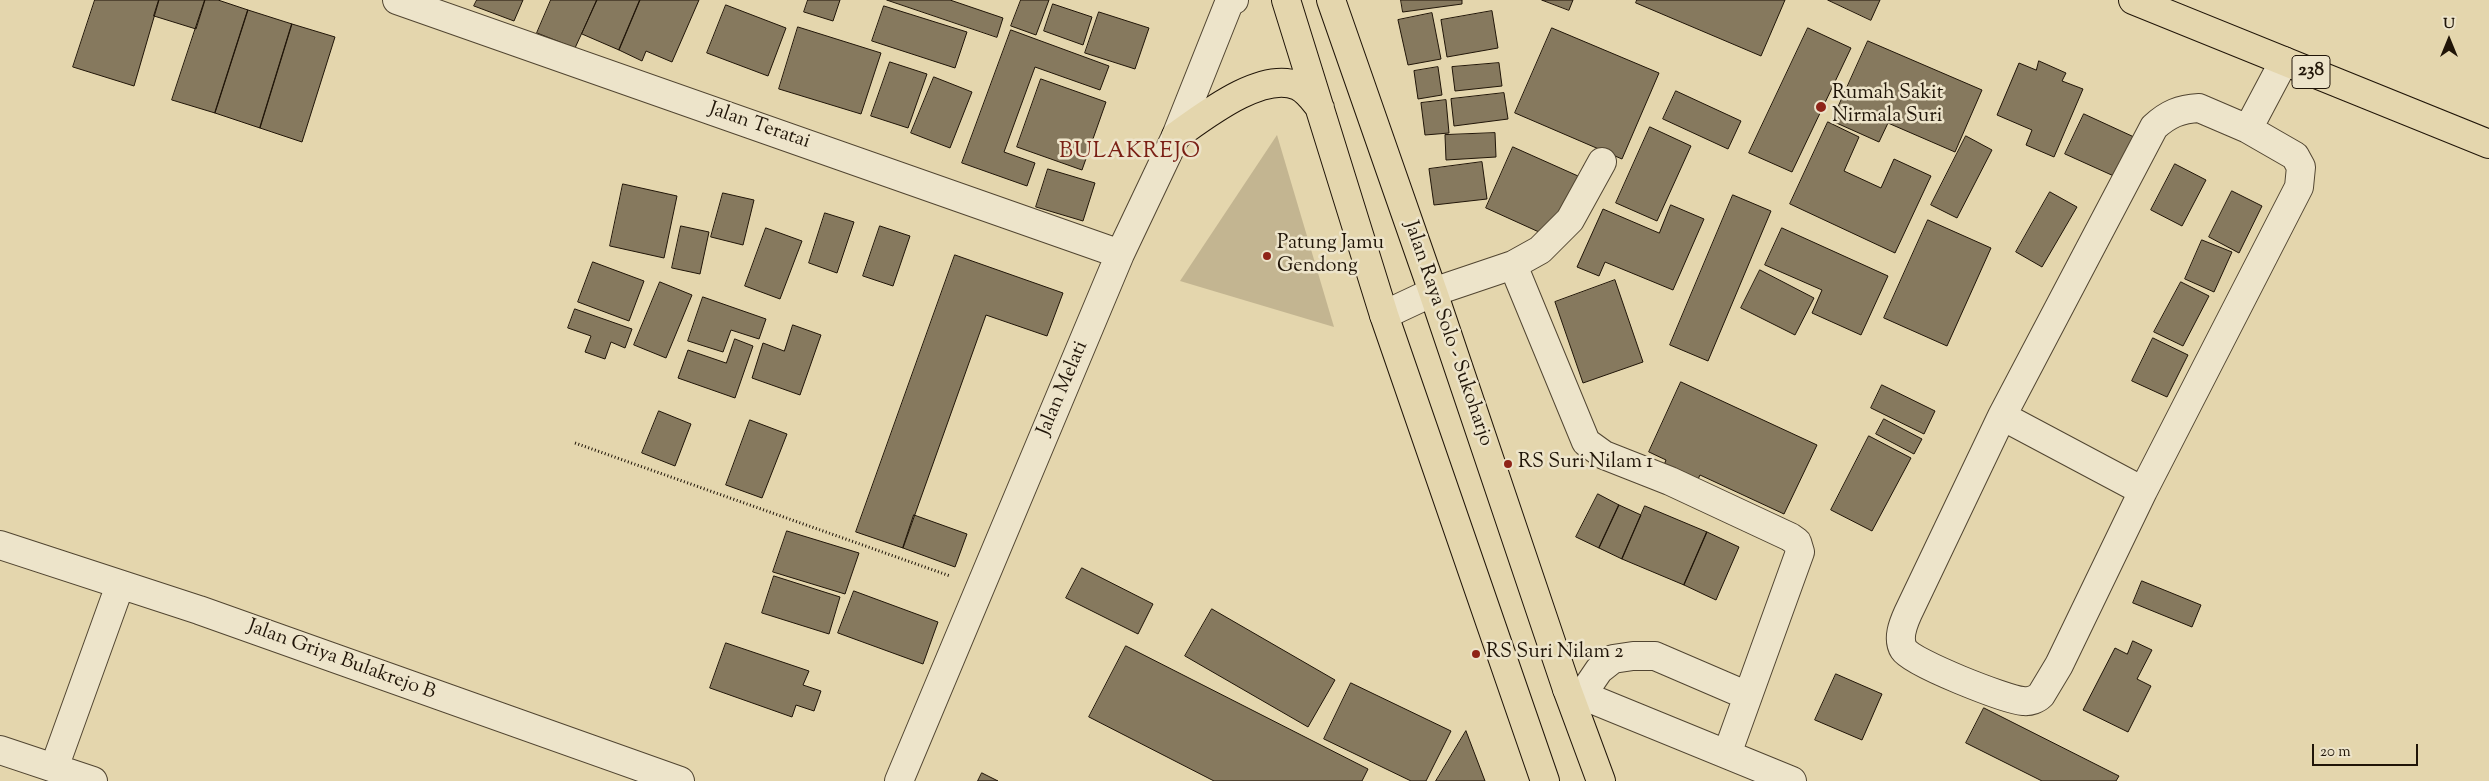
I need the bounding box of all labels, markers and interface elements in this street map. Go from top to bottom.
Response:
north arrow [2424,15,2474,65]
text: U [2443,15,2455,35]
road number: 238 [2292,56,2330,88]
place label: Rumah Sakit Nirmala Suri [1832,83,1944,130]
street label: Jalan Teratai [705,98,813,156]
marker: Rumah Sakit Nirmala Suri [1814,100,1828,114]
district label: BULAKREJO [1058,140,1202,166]
street label: Jalan Raya Solo - Sukoharjo [1397,218,1497,450]
place label: Patung Jamu Gendong [1277,233,1384,280]
marker: Patung Jamu Gendong [1261,250,1273,262]
street label: Jalan Melati [1033,338,1095,440]
place label: RS Suri Nilam 1 [1518,452,1653,476]
marker: RS Suri Nilam 1 [1502,458,1514,470]
street label: Jalan Griya Bulakrejo B [244,616,438,706]
place label: RS Suri Nilam 2 [1486,642,1624,666]
marker: RS Suri Nilam 2 [1470,648,1482,660]
scale bar [2314,734,2420,766]
text: 20 m [2320,742,2351,763]

